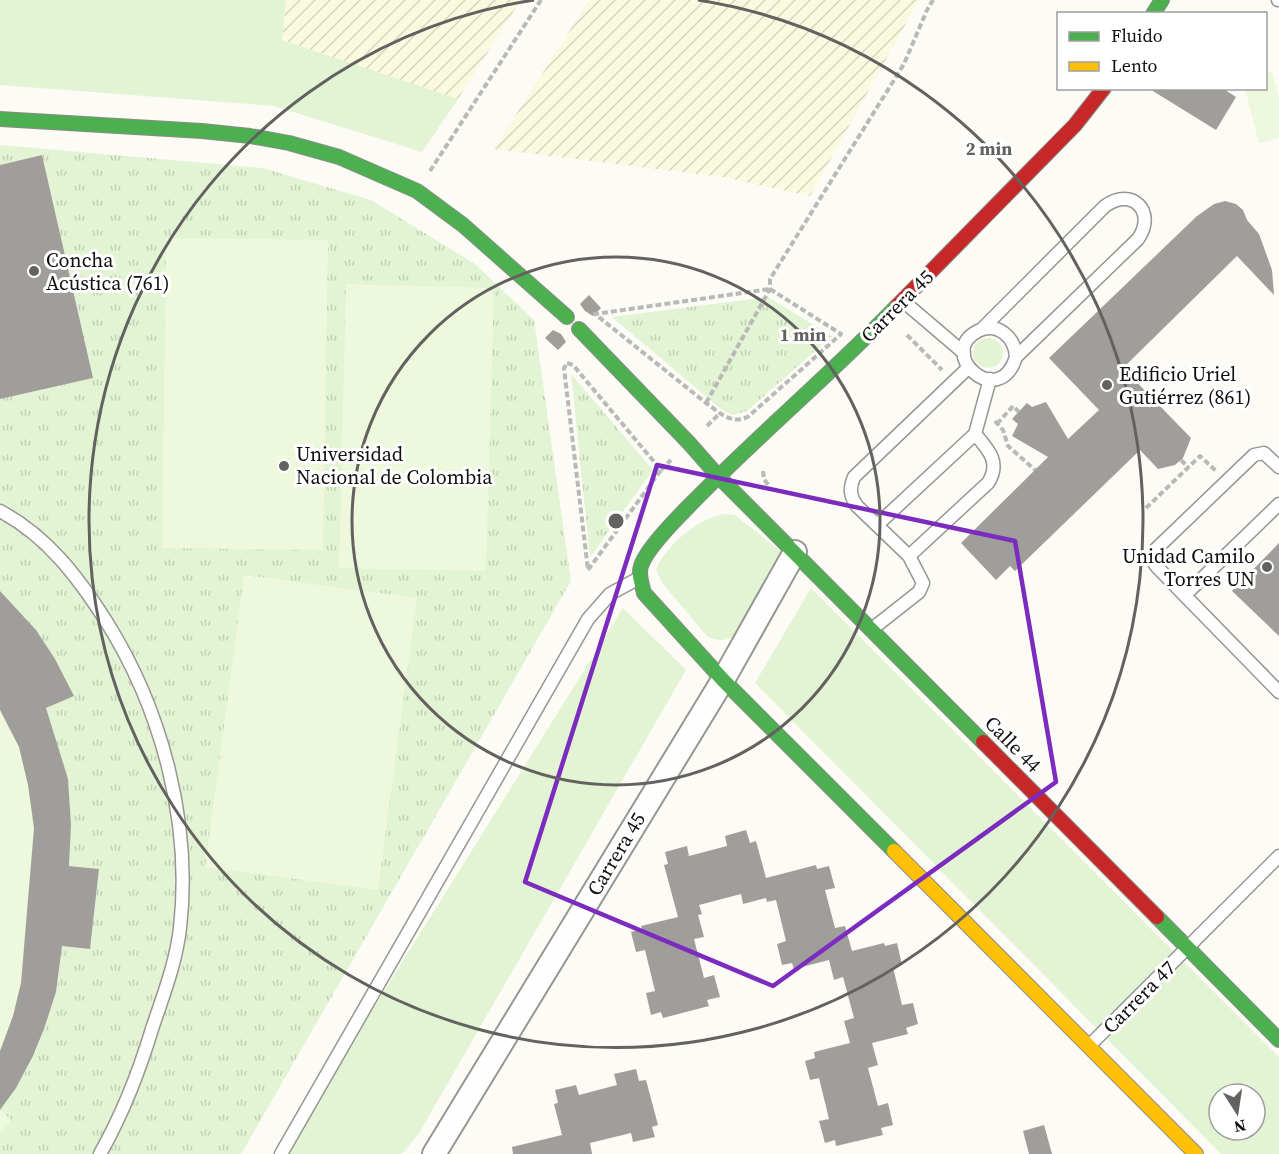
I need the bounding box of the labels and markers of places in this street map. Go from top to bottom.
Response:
place label: Concha Acústica (761) [46,246,170,297]
marker: Concha Acústica (761) [27,264,41,278]
place label: Edificio Uriel Gutiérrez (861) [1119,360,1251,411]
marker: Edificio Uriel Gutiérrez (861) [1100,378,1114,392]
place label: Universidad Nacional de Colombia [296,440,493,491]
marker: Universidad Nacional de Colombia [277,459,291,473]
centre of rings [606,511,626,531]
place label: Unidad Camilo Torres UN [1122,542,1255,593]
marker: Unidad Camilo Torres UN [1260,560,1274,574]

